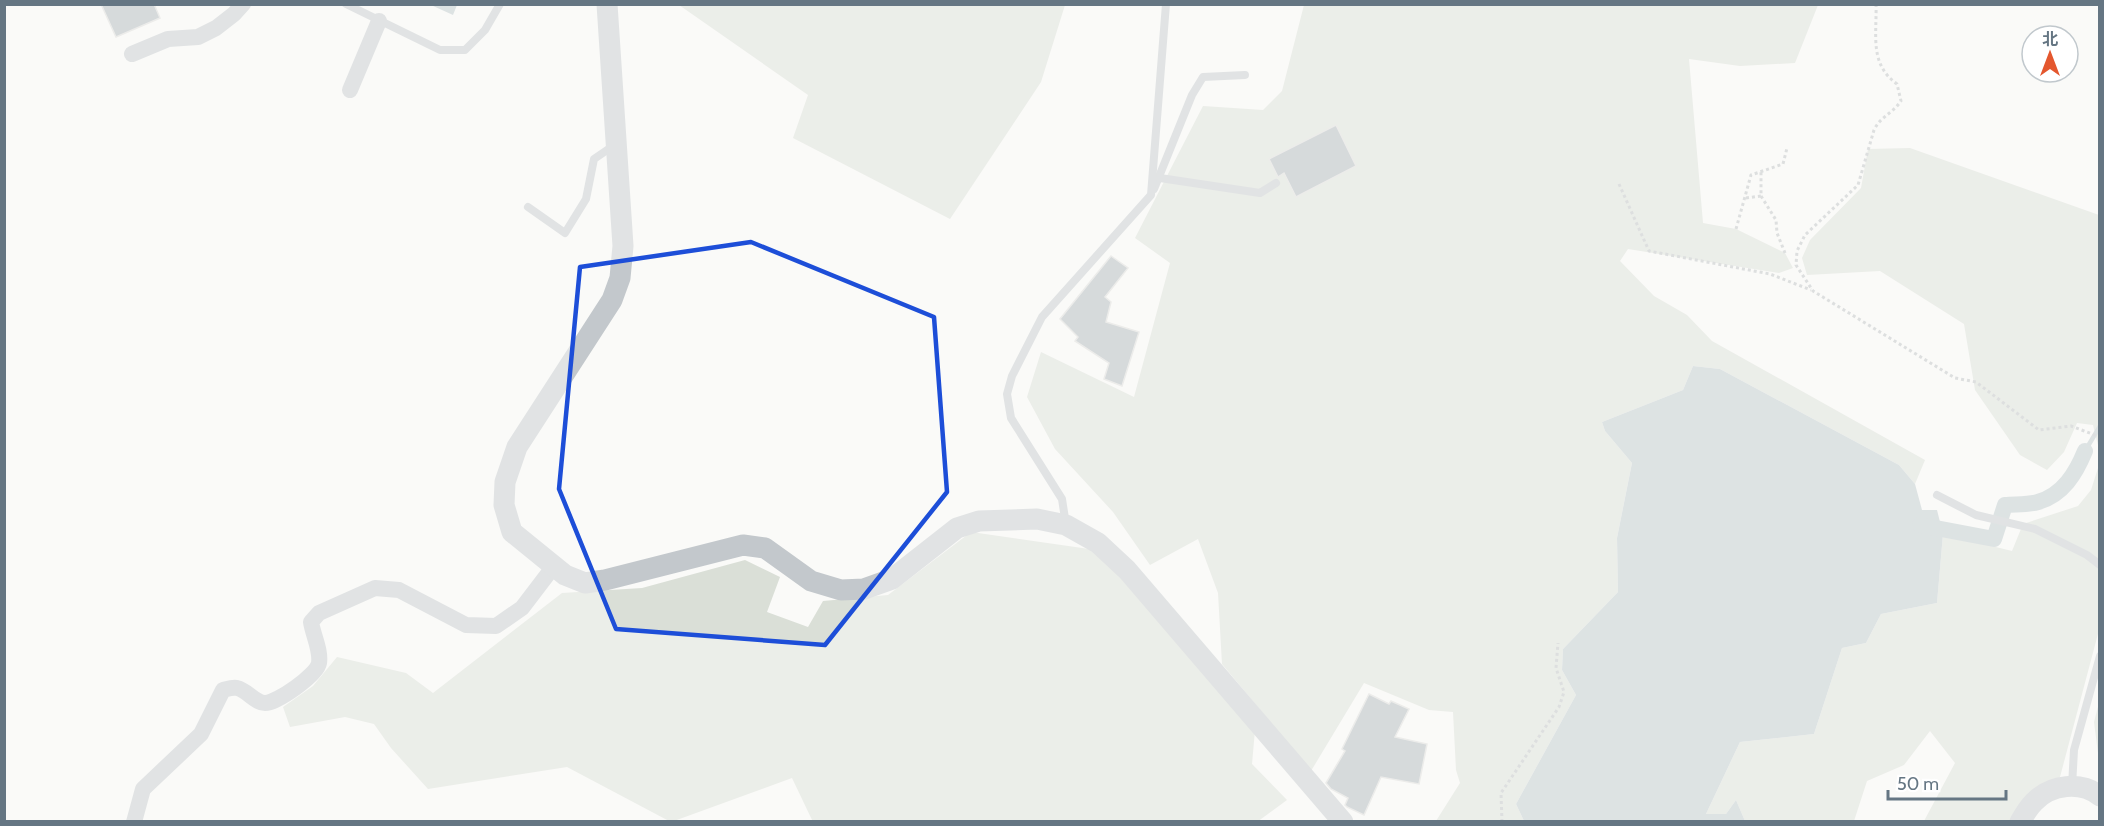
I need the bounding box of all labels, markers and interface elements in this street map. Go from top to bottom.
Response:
north arrow [2020,24,2080,84]
text: 北 [2042,30,2058,49]
scale bar [1888,763,2006,801]
text: 50 m [1897,773,1939,795]

